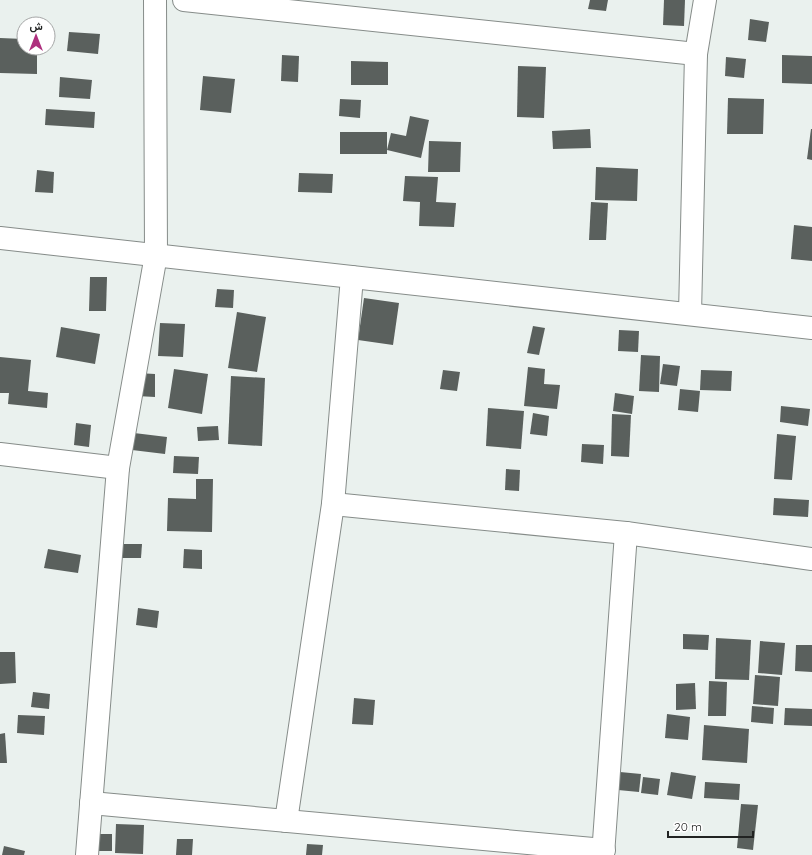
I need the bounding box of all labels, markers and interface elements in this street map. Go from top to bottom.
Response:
north arrow [16,16,56,56]
text: ش [29,19,43,33]
scale bar [668,813,753,839]
text: 20 m [674,819,702,834]

